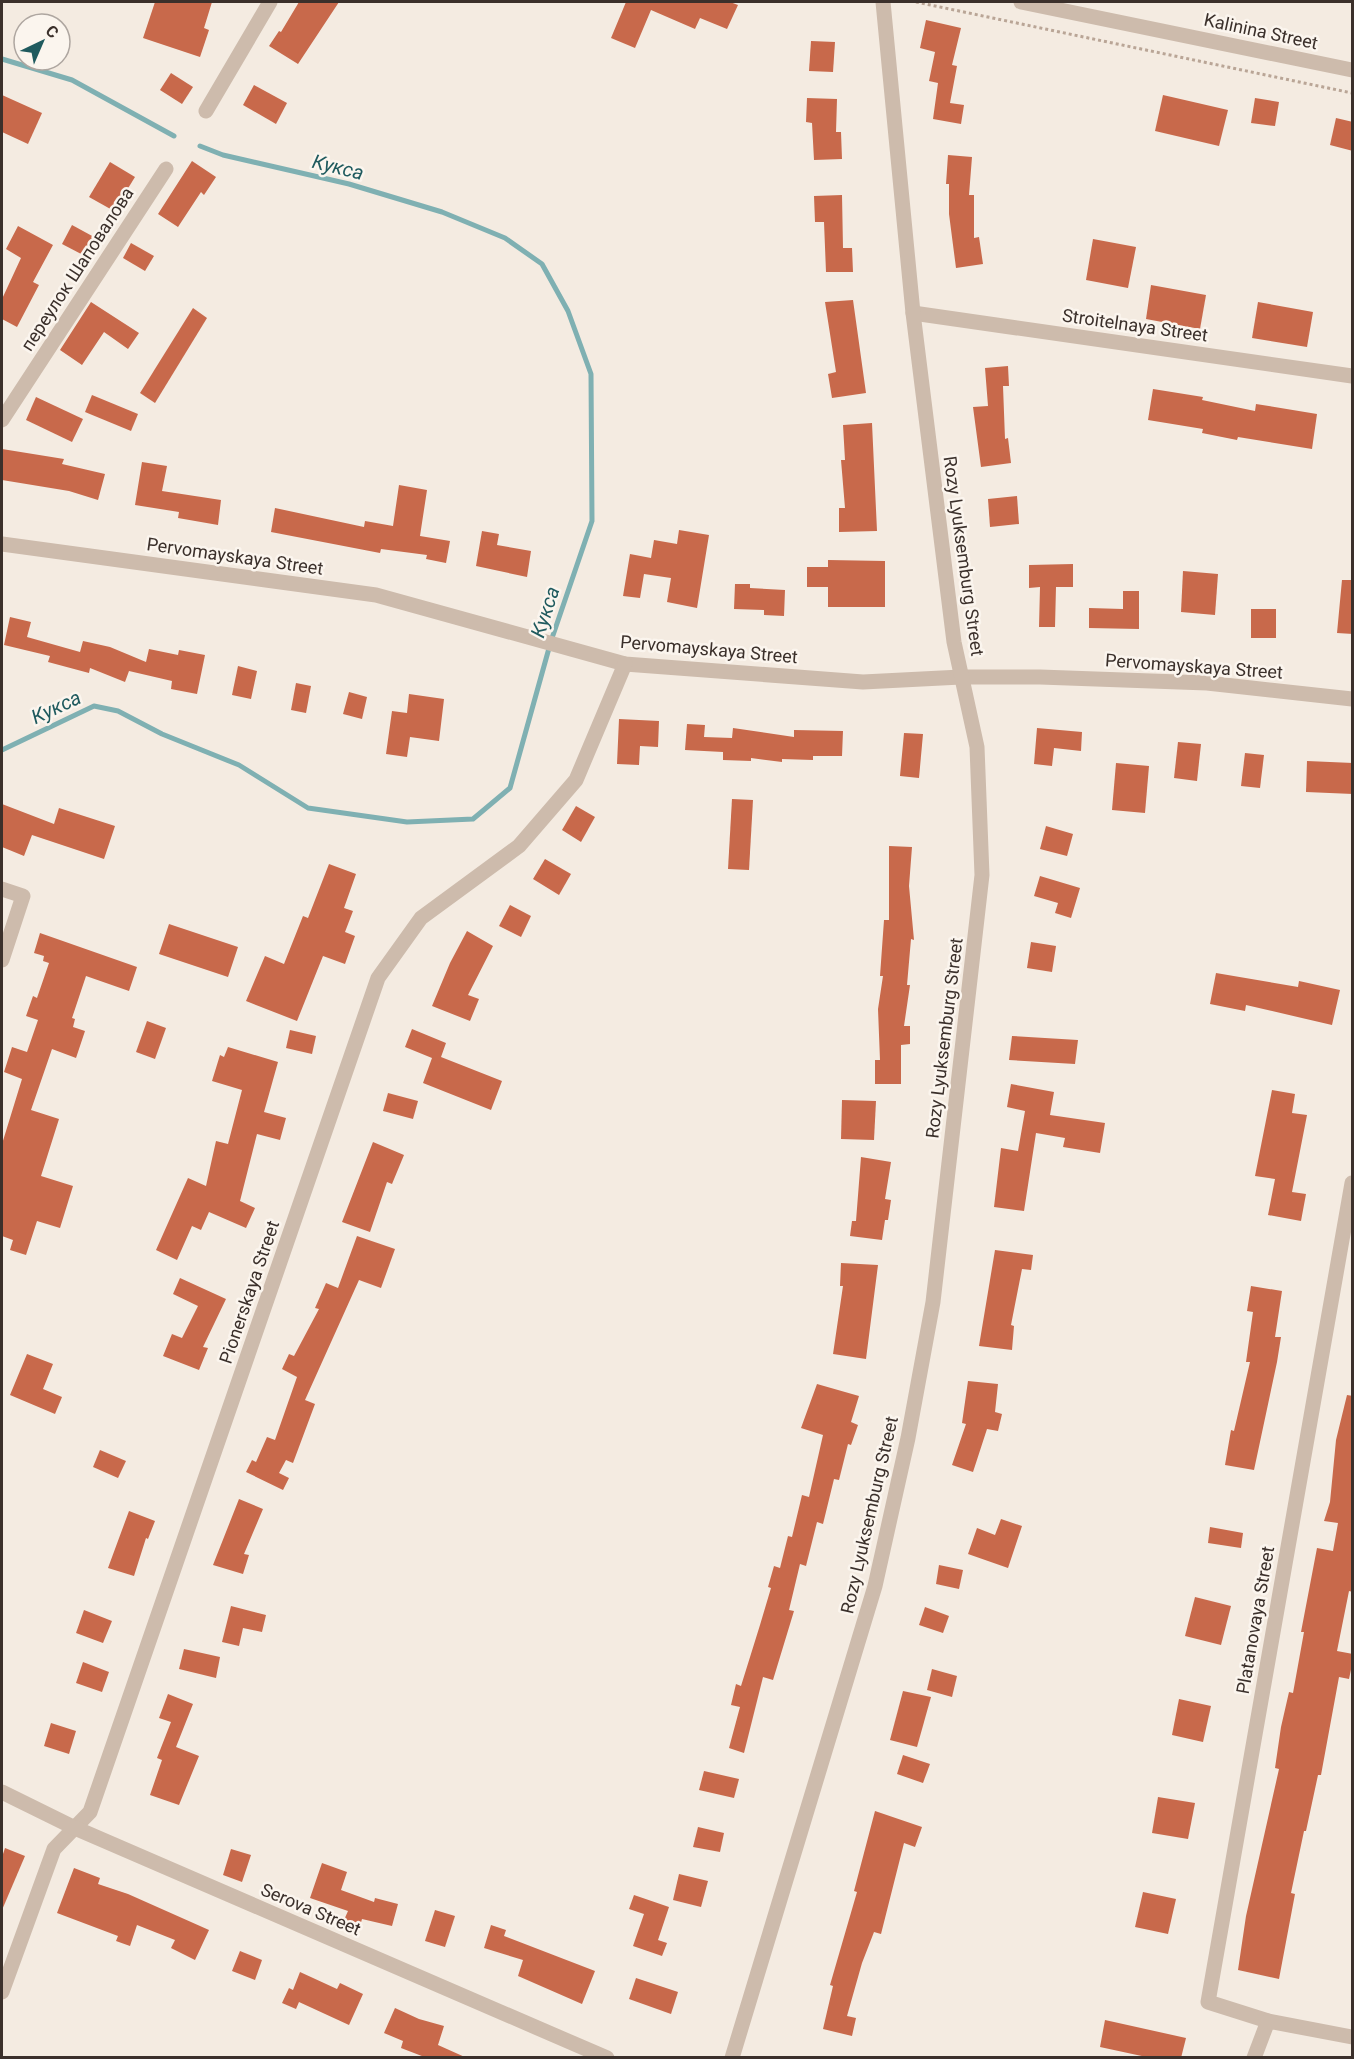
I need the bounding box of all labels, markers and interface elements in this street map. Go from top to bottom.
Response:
street label: Kalinina Street [1202,9,1320,53]
north arrow [12,12,72,72]
text: С [42,21,62,42]
water label: Кукса [310,149,366,185]
street label: переулок Шаповалова [16,183,138,355]
street label: Stroitelnaya Street [1061,304,1209,346]
street label: Rozy Lyuksemburg Street [940,455,988,658]
street label: Pervomayskaya Street [145,533,325,579]
water label: Кукса [526,583,564,641]
street label: Pervomayskaya Street [619,631,799,667]
street label: Pervomayskaya Street [1104,649,1284,683]
water label: Кукса [27,685,85,729]
street label: Rozy Lyuksemburg Street [921,936,967,1139]
street label: Pionerskaya Street [215,1218,283,1366]
street label: Rozy Lyuksemburg Street [836,1414,902,1616]
street label: Platanovaya Street [1232,1544,1278,1696]
street label: Serova Street [258,1879,364,1940]

